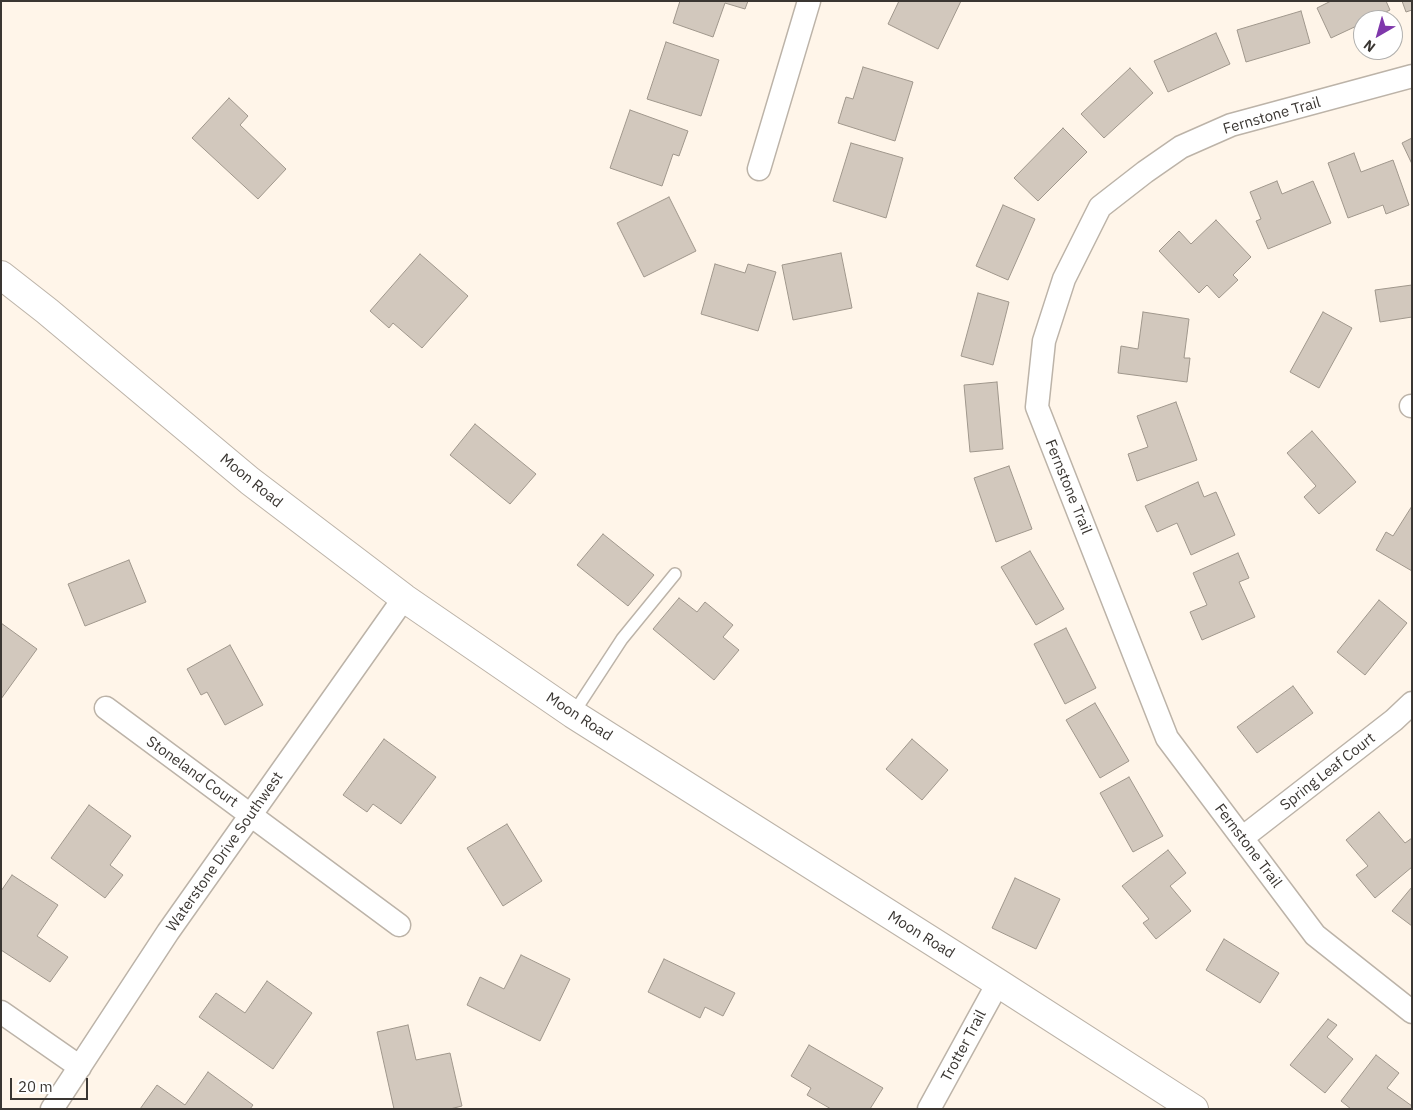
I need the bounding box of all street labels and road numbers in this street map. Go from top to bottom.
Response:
street label: Fernstone Trail [1221,93,1323,139]
street label: Fernstone Trail [1041,437,1095,537]
street label: Moon Road [216,450,286,512]
street label: Moon Road [542,689,616,745]
street label: Spring Leaf Court [1277,729,1379,815]
street label: Stoneland Court [143,733,241,811]
street label: Waterstone Drive Southwest [163,769,287,935]
street label: Fernstone Trail [1211,800,1285,892]
street label: Moon Road [884,907,958,963]
street label: Trotter Trail [938,1007,990,1085]

